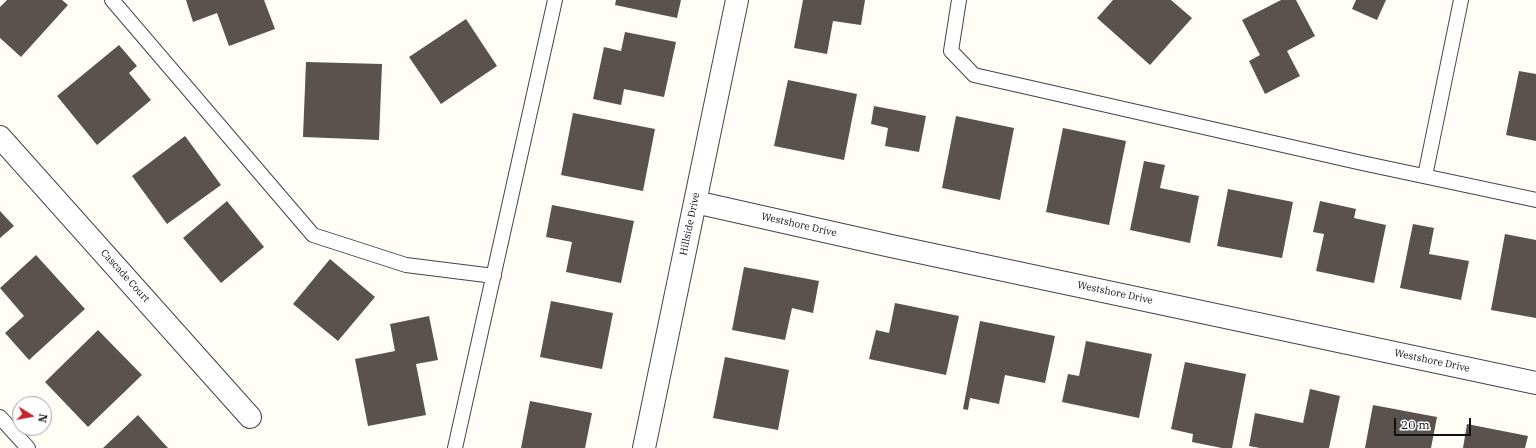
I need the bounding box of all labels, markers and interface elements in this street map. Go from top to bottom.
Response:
street label: Hillside Drive [677,191,703,257]
street label: Westshore Drive [760,210,838,240]
street label: Cascade Court [98,247,152,305]
street label: Westshore Drive [1076,279,1154,307]
street label: Westshore Drive [1393,347,1471,375]
north arrow [12,396,52,436]
scale bar [1396,410,1473,436]
text: N [35,412,51,424]
text: 20 m [1401,417,1430,432]

